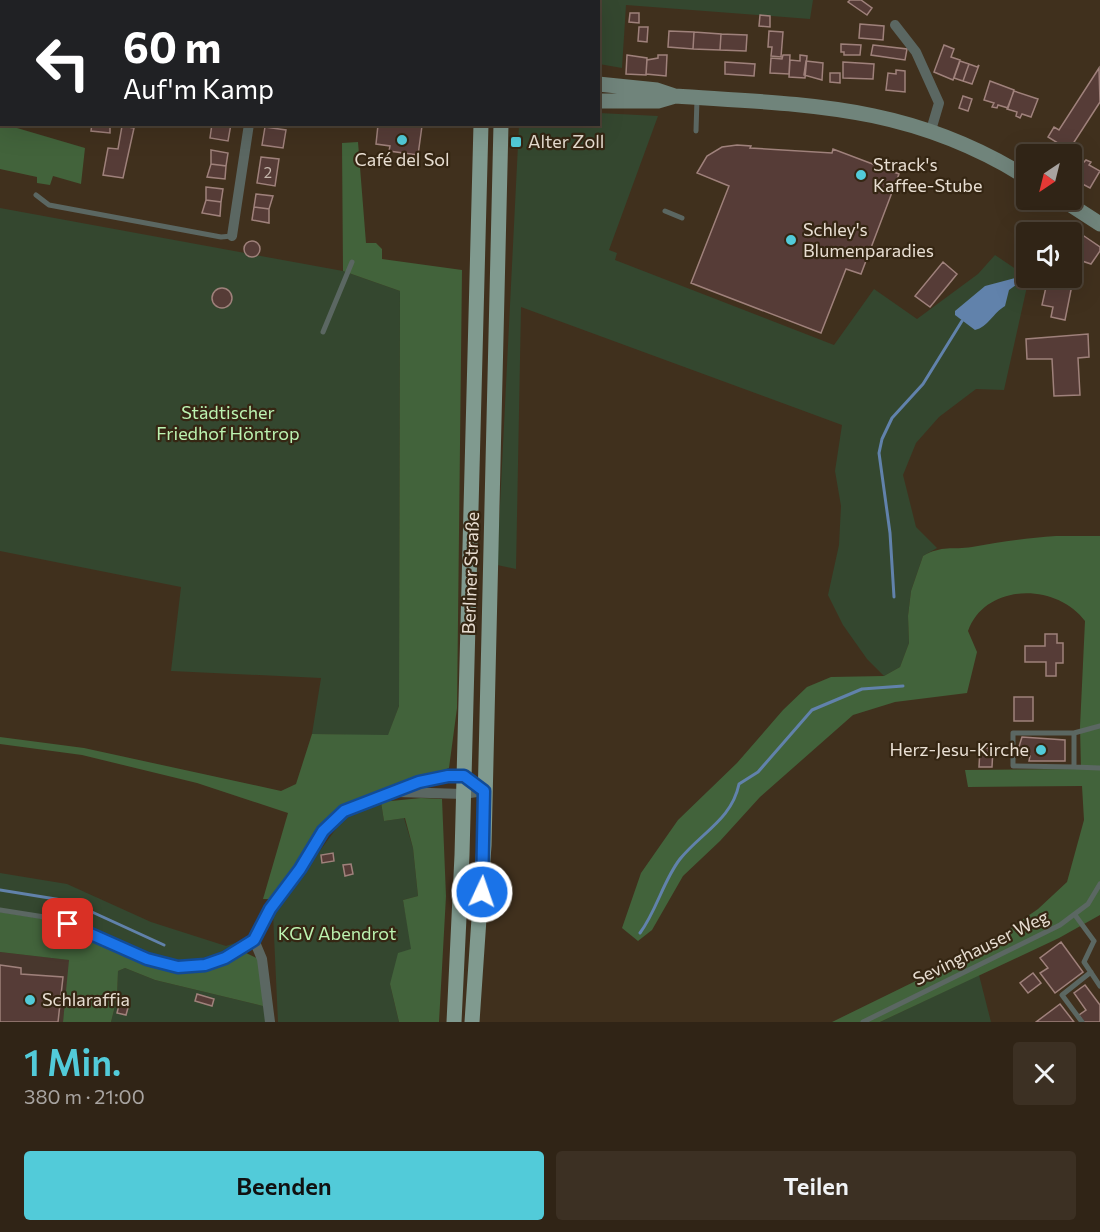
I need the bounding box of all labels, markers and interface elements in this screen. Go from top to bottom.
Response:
text: 60 m [123,20,222,72]
icon: left [24,24,102,102]
text: Auf'm Kamp [123,72,274,105]
place label: Alter Zoll [528,130,604,152]
marker: Café del Sol [395,133,409,147]
marker: Alter Zoll [509,135,523,149]
north arrow [1016,144,1082,210]
map controls [1016,144,1082,288]
place label: Café del Sol [354,148,450,170]
place label: Strack's Kaffee-Stube [873,153,982,196]
house number: 2 [264,163,272,181]
marker: Strack's Kaffee-Stube [854,168,868,182]
place label: Schley's Blumenparadies [803,218,934,261]
button: sound [1016,222,1082,288]
marker: Schley's Blumenparadies [784,233,798,247]
park label: Städtischer Friedhof Höntrop [156,401,300,444]
street label: Berliner Straße [457,511,483,635]
place label: Herz-Jesu-Kirche [889,738,1029,760]
marker: Herz-Jesu-Kirche [1034,743,1048,757]
position arrow [450,860,514,924]
pin [42,898,93,949]
street label: Sevinghauser Weg [909,905,1052,989]
icon: arrive [51,907,84,940]
park label: KGV Abendrot [278,922,396,944]
place label: Schlaraffia [42,988,130,1010]
marker: Schlaraffia [23,993,37,1007]
text: 1 Min. [24,1039,121,1083]
button: close [1013,1042,1076,1105]
text: 380 m · 21:00 [24,1084,145,1108]
button: Beenden [24,1151,544,1220]
button: Teilen [556,1151,1076,1220]

